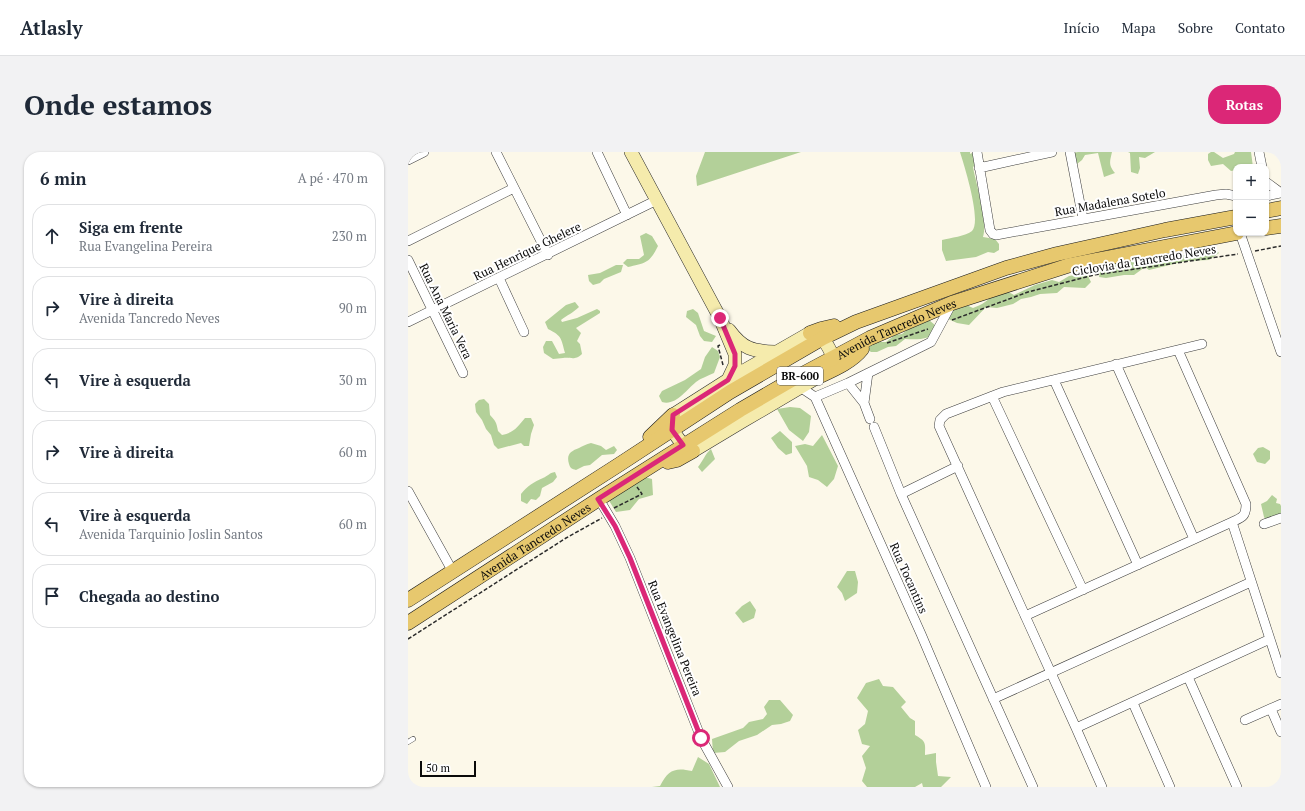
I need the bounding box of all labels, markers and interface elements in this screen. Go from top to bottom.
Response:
text: Atlasly [20,15,82,40]
text: Início [1064,18,1100,37]
text: Mapa [1122,18,1156,37]
text: Sobre [1178,18,1213,37]
text: Contato [1235,18,1285,37]
button: Rotas [1208,85,1281,124]
text: Onde estamos [24,86,212,123]
map controls [1233,164,1269,236]
button: + [1233,164,1269,200]
text: 6 min [40,167,87,190]
text: A pé · 470 m [298,169,368,187]
street label: Rua Madalena Sotelo [1053,185,1167,219]
button: − [1233,200,1269,236]
text: Siga em frente [79,217,183,237]
street label: Rua Henrique Ghelere [471,218,583,284]
icon: ahead [41,225,63,247]
text: 230 m [332,227,367,245]
text: Rua Evangelina Pereira [79,237,212,255]
street label: Ciclovia da Tancredo Neves [1071,241,1217,279]
street label: Rua Ana Maria Vera [416,261,476,361]
text: Vire à direita [79,289,174,309]
street label: Avenida Tancredo Neves [834,295,958,362]
icon: right [41,297,63,319]
text: 90 m [339,299,367,317]
text: Avenida Tancredo Neves [79,309,220,327]
route end [711,309,729,327]
road number: BR-600 [777,367,823,385]
icon: left [41,369,63,391]
text: Vire à esquerda [79,370,191,390]
text: 30 m [339,371,367,389]
icon: right [41,441,63,463]
text: Vire à direita [79,442,174,462]
text: 60 m [339,443,367,461]
street label: Avenida Tancredo Neves [476,499,593,583]
text: Vire à esquerda [79,505,191,525]
icon: left [41,513,63,535]
text: 60 m [339,515,367,533]
text: Avenida Tarquinio Joslin Santos [79,525,263,543]
street label: Rua Tocantins [887,540,931,616]
street label: Rua Evangelina Pereira [645,578,705,698]
icon: arrive [41,585,63,607]
text: Chegada ao destino [79,586,219,606]
route start [692,729,710,747]
scale bar [420,759,476,778]
text: 50 m [426,761,450,775]

